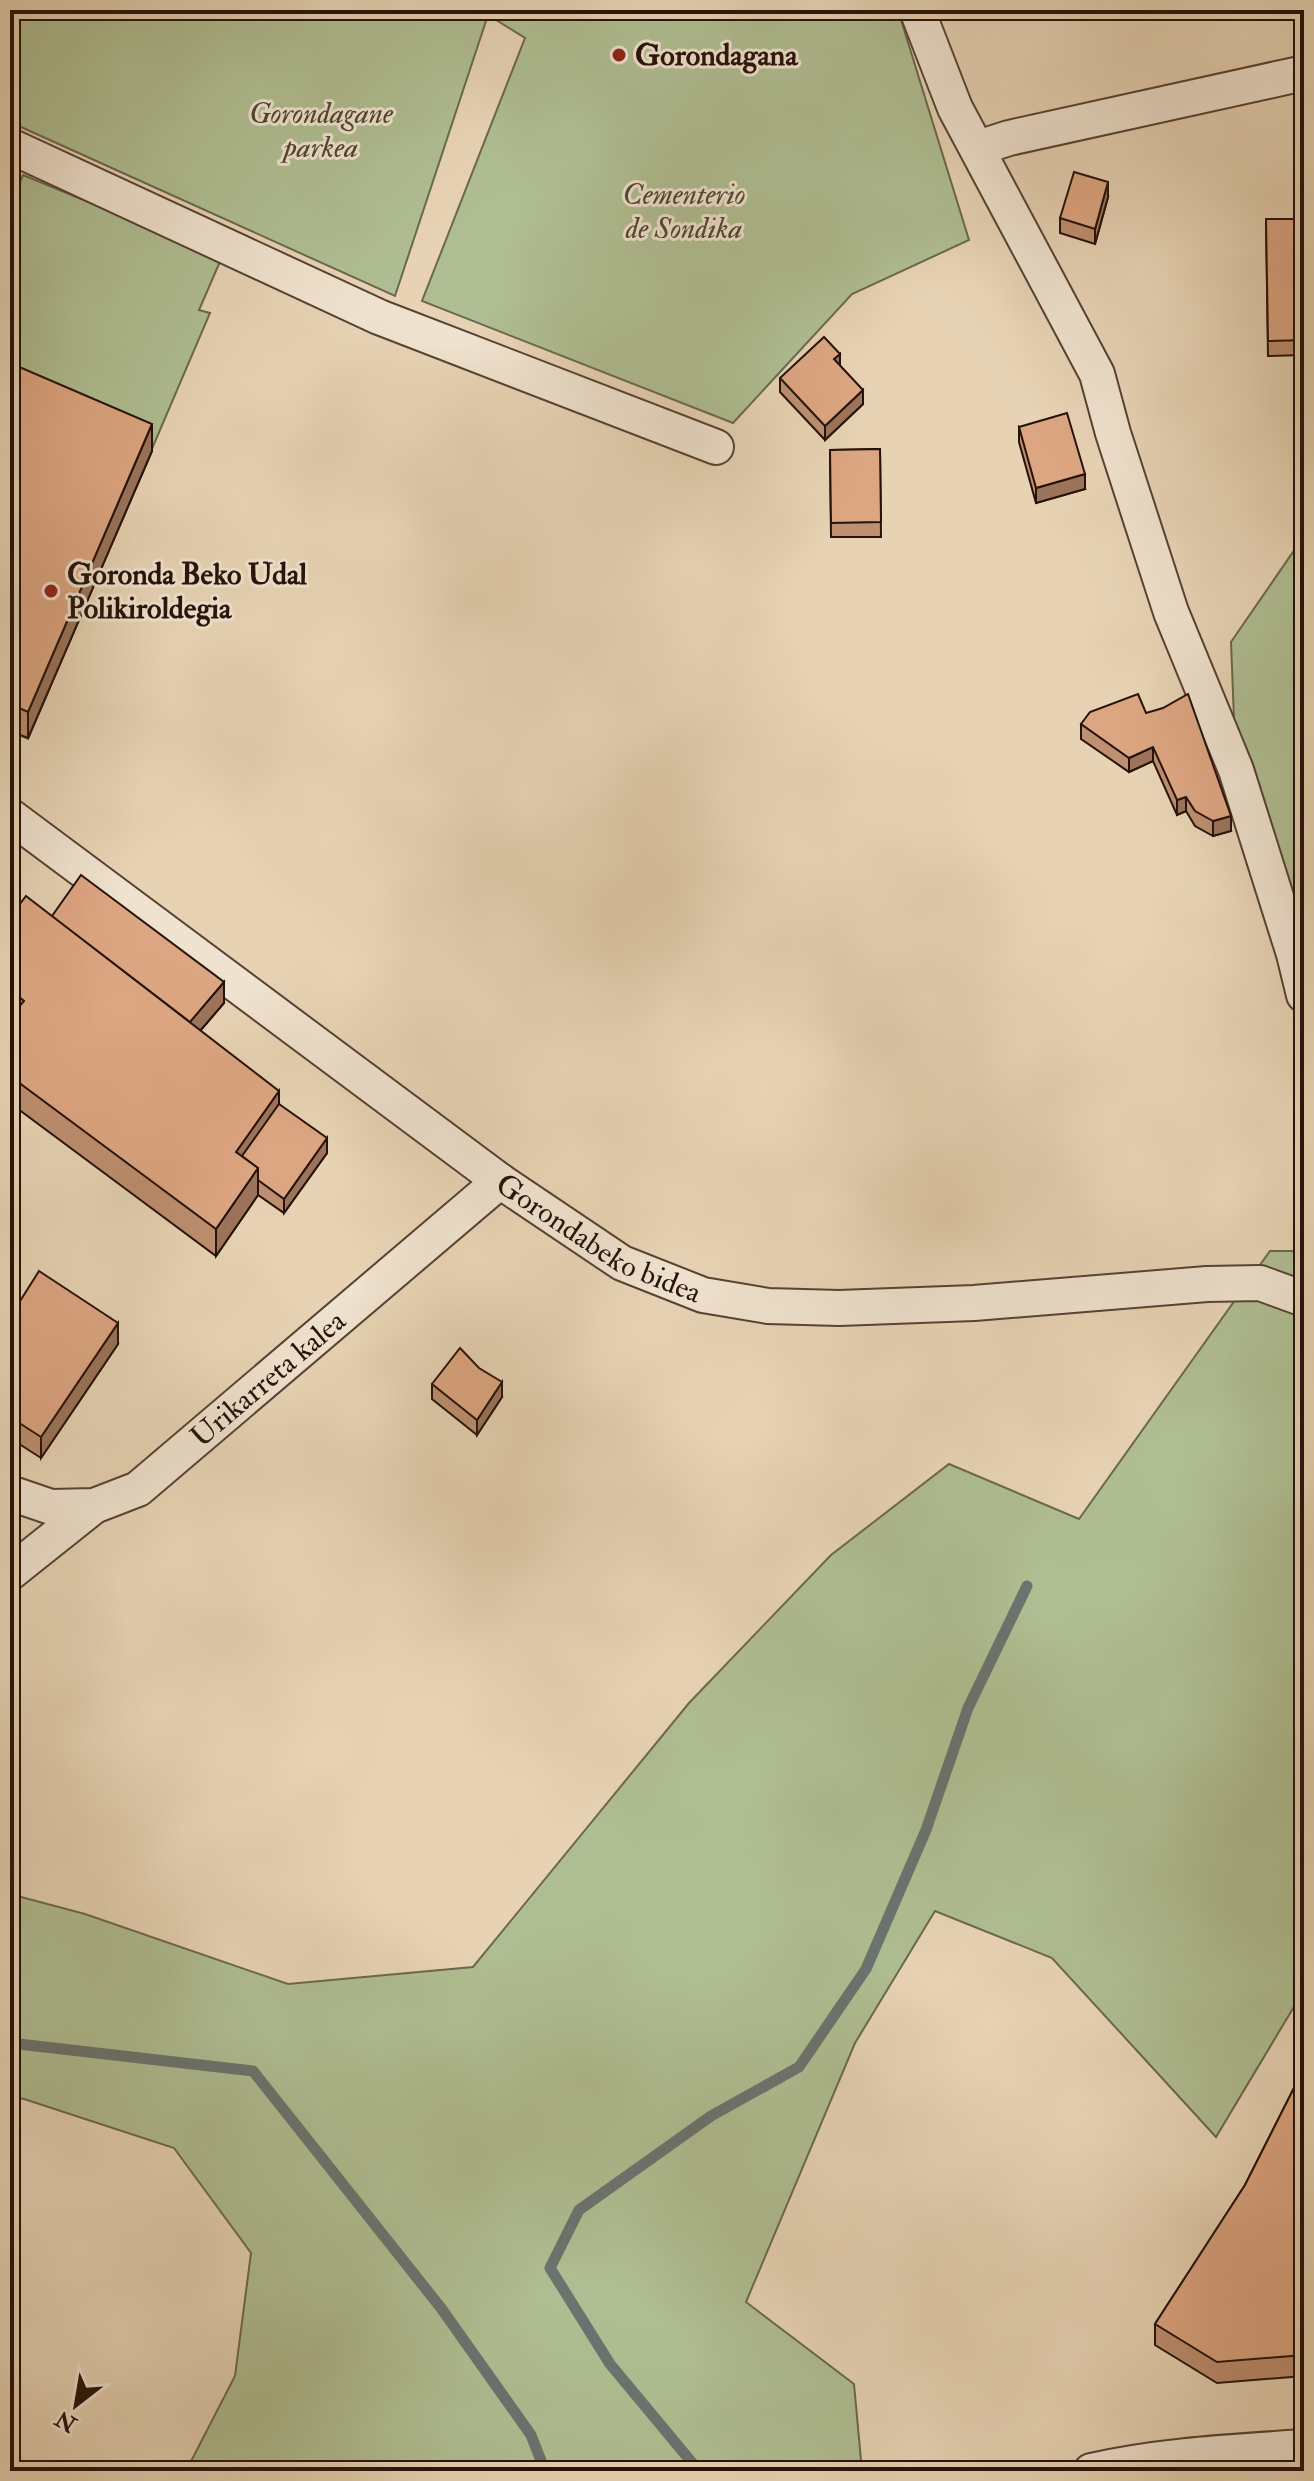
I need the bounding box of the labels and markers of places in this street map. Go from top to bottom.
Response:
place label: Gorondagana [635,37,799,74]
marker: Gorondagana [610,46,628,64]
place label: Goronda Beko Udal Polikiroldegia [67,556,307,627]
marker: Goronda Beko Udal Polikiroldegia [42,582,60,600]

